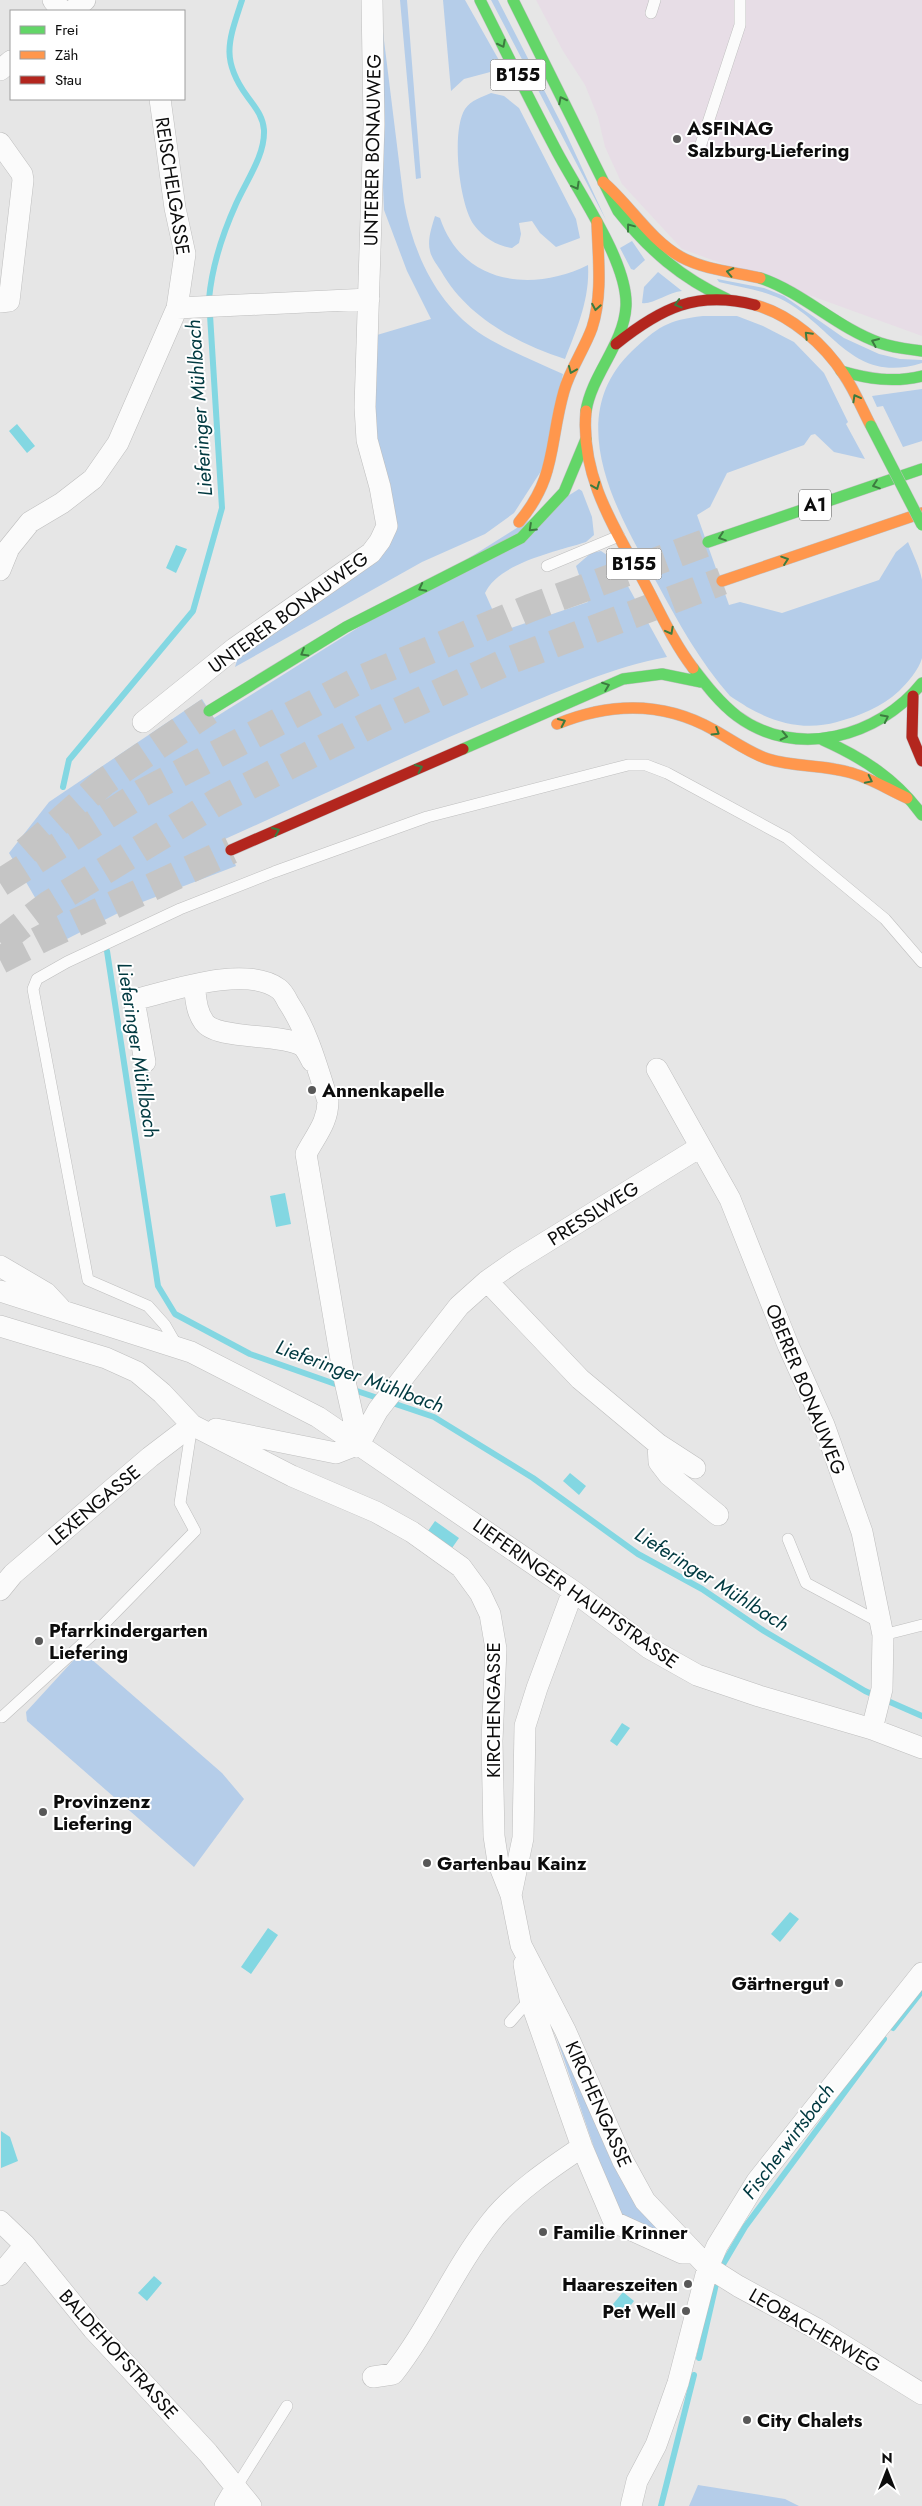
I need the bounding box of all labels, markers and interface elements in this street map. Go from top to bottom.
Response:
legend [10,10,185,100]
text: Frei [55,19,79,41]
one-way arrow [496,38,506,47]
text: Zäh [55,44,78,66]
street label: UNTERER BONAUWEG [357,54,388,246]
road number: B155 [490,60,546,90]
text: Stau [55,69,82,91]
one-way arrow [558,96,568,105]
street label: REISCHELGASSE [148,115,197,257]
place label: ASFINAG Salzburg-Liefering [686,115,849,164]
marker: ASFINAG Salzburg-Liefering [671,133,683,145]
one-way arrow [570,181,580,190]
one-way arrow [627,224,635,233]
one-way arrow [725,267,734,278]
one-way arrow [675,299,683,309]
one-way arrow [592,303,602,312]
water label: Lieferinger Mühlbach [179,319,220,497]
one-way arrow [805,331,814,340]
one-way arrow [871,337,880,348]
one-way arrow [568,365,579,374]
one-way arrow [852,394,862,403]
one-way arrow [872,479,881,489]
one-way arrow [590,482,600,490]
road number: A1 [799,490,831,520]
one-way arrow [529,522,538,531]
one-way arrow [718,531,727,541]
street label: UNTERER BONAUWEG [203,545,374,680]
road number: B155 [606,548,662,580]
one-way arrow [780,556,788,566]
one-way arrow [418,582,427,592]
one-way arrow [664,625,674,634]
one-way arrow [301,646,310,656]
one-way arrow [601,682,610,692]
one-way arrow [879,714,888,724]
one-way arrow [557,718,566,728]
one-way arrow [711,726,720,735]
one-way arrow [780,730,788,741]
one-way arrow [414,764,423,775]
one-way arrow [864,774,873,785]
one-way arrow [271,827,280,838]
water label: Lieferinger Mühlbach [109,960,166,1140]
place label: Annenkapelle [321,1077,445,1104]
marker: Annenkapelle [306,1084,318,1096]
street label: PRESSLWEG [542,1175,644,1252]
street label: OBERER BONAUWEG [759,1300,852,1479]
water label: Lieferinger Mühlbach [272,1333,448,1420]
street label: LEXENGASSE [42,1459,146,1552]
street label: LIEFERINGER HAUPTSTRASSE [467,1512,684,1675]
water label: Lieferinger Mühlbach [629,1520,795,1639]
place label: Pfarrkindergarten Liefering [49,1617,208,1666]
marker: Pfarrkindergarten Liefering [33,1635,45,1647]
street label: KIRCHENGASSE [480,1642,507,1778]
place label: Provinzenz Liefering [53,1788,151,1837]
marker: Provinzenz Liefering [37,1806,49,1818]
place label: Gartenbau Kainz [437,1850,587,1877]
marker: Gartenbau Kainz [421,1857,433,1869]
place label: Gärtnergut [731,1970,829,1997]
marker: Gärtnergut [833,1977,845,1989]
street label: KIRCHENGASSE [559,2037,638,2172]
water label: Fischerwirtsbach [735,2077,842,2205]
place label: Familie Krinner [553,2219,688,2246]
marker: Familie Krinner [537,2226,549,2238]
place label: Haareszeiten [562,2271,678,2298]
marker: Haareszeiten [682,2278,694,2290]
street label: LEOBACHERWEG [744,2282,886,2379]
street label: BALDEHOFSTRASSE [53,2283,184,2425]
place label: Pet Well [602,2298,676,2325]
marker: Pet Well [680,2305,692,2317]
place label: City Chalets [757,2407,863,2434]
marker: City Chalets [741,2414,753,2426]
north arrow [862,2446,912,2496]
text: N [881,2448,893,2468]

